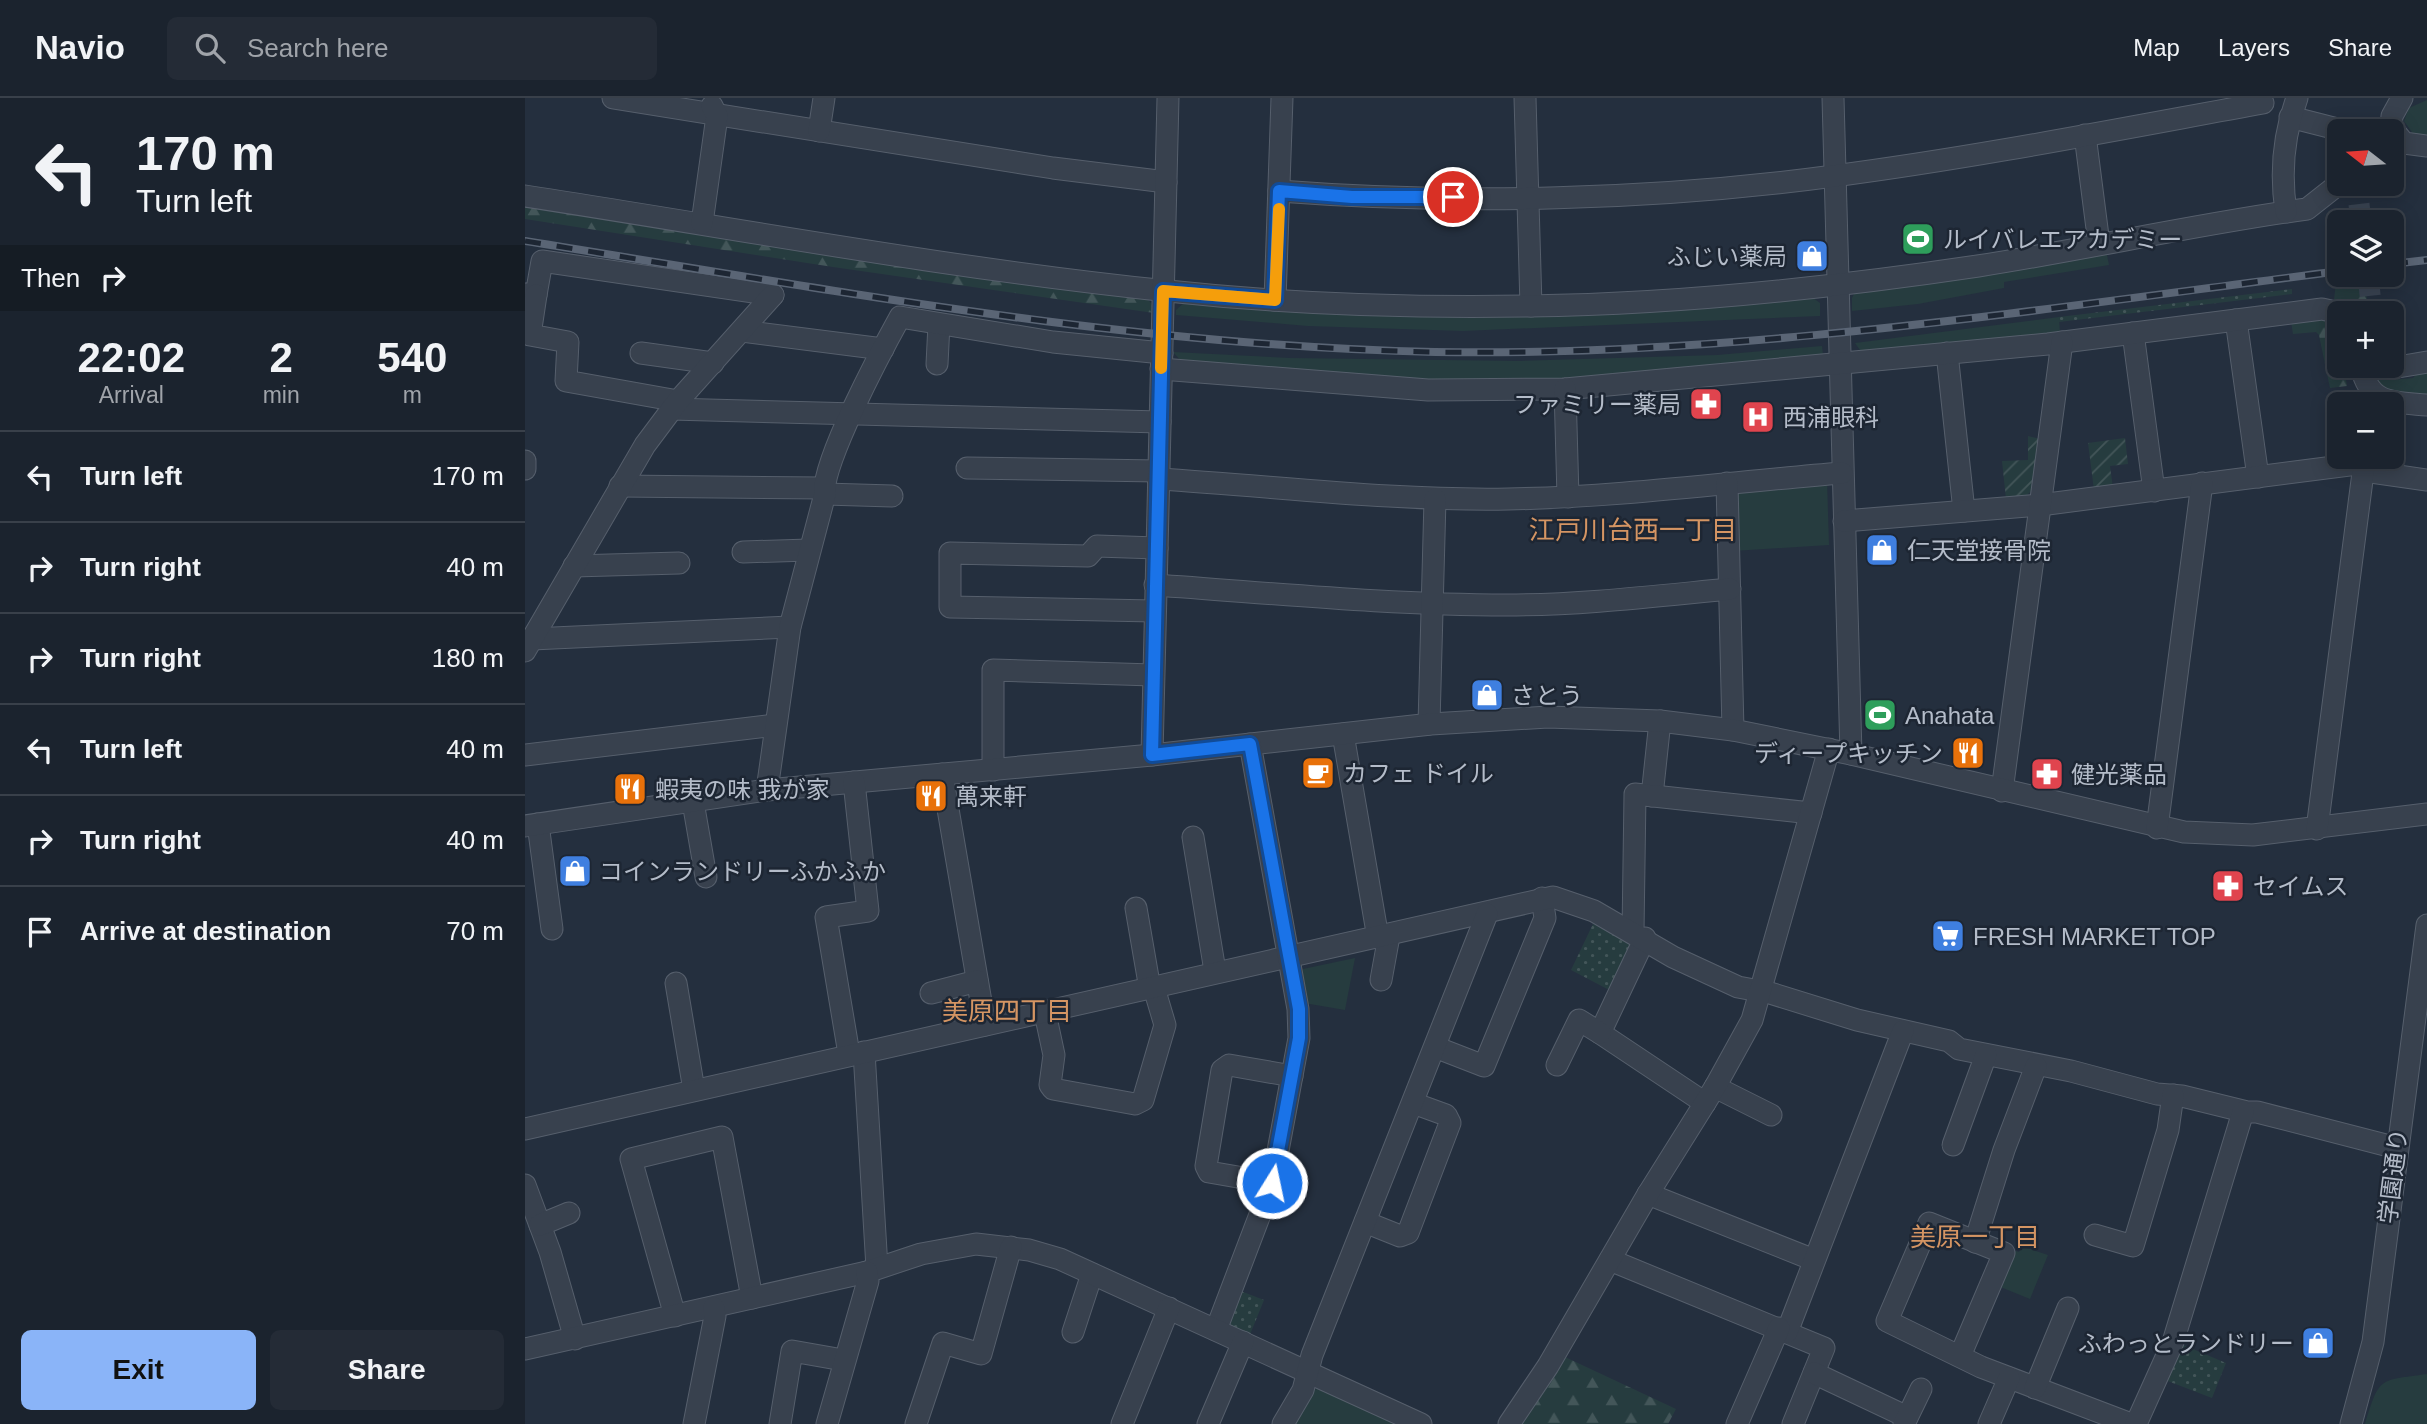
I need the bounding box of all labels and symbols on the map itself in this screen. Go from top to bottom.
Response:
north arrow [2327,119,2405,196]
pin [1423,167,1483,227]
sports icon: ルイバレエアカデミー [1899,220,1937,258]
place label: ルイバレエアカデミー [1943,226,2183,253]
shop icon: ふじい薬局 [1793,237,1831,275]
place label: ふじい薬局 [1667,243,1787,270]
pharmacy icon: ファミリー薬局 [1687,385,1725,423]
place label: ファミリー薬局 [1513,391,1681,418]
hospital icon: 西浦眼科 [1739,398,1777,436]
place label: 西浦眼科 [1783,404,1879,431]
district label: 江戸川台西一丁目 [1529,515,1737,545]
shop icon: 仁天堂接骨院 [1863,531,1901,569]
place label: 仁天堂接骨院 [1907,537,2051,564]
shop icon: さとう [1468,676,1506,714]
place label: さとう [1511,682,1583,709]
sports icon: Anahata [1861,696,1899,734]
place label: Anahata [1905,702,1995,729]
restaurant icon: ディープキッチン [1949,734,1987,772]
place label: ディープキッチン [1754,740,1943,767]
cafe icon: カフェ ドイル [1299,754,1337,792]
pharmacy icon: 健光薬品 [2028,755,2066,793]
place label: カフェ ドイル [1343,760,1494,787]
place label: 健光薬品 [2071,761,2167,788]
restaurant icon: 蝦夷の味 我が家 [611,770,649,808]
place label: 蝦夷の味 我が家 [655,776,830,803]
restaurant icon: 萬来軒 [912,777,950,815]
place label: 萬来軒 [955,783,1027,810]
shop icon: コインランドリーふかふか [556,852,594,890]
place label: コインランドリーふかふか [599,858,886,885]
pharmacy icon: セイムス [2209,867,2247,905]
place label: セイムス [2253,873,2349,900]
supermarket icon: FRESH MARKET TOP [1929,917,1967,955]
place label: FRESH MARKET TOP [1973,923,2216,950]
district label: 美原四丁目 [942,996,1072,1026]
street label: 学園通り [2374,1127,2412,1225]
position arrow [1235,1146,1309,1220]
district label: 美原一丁目 [1910,1222,2040,1252]
shop icon: ふわっとランドリー [2299,1324,2337,1362]
place label: ふわっとランドリー [2078,1330,2294,1357]

